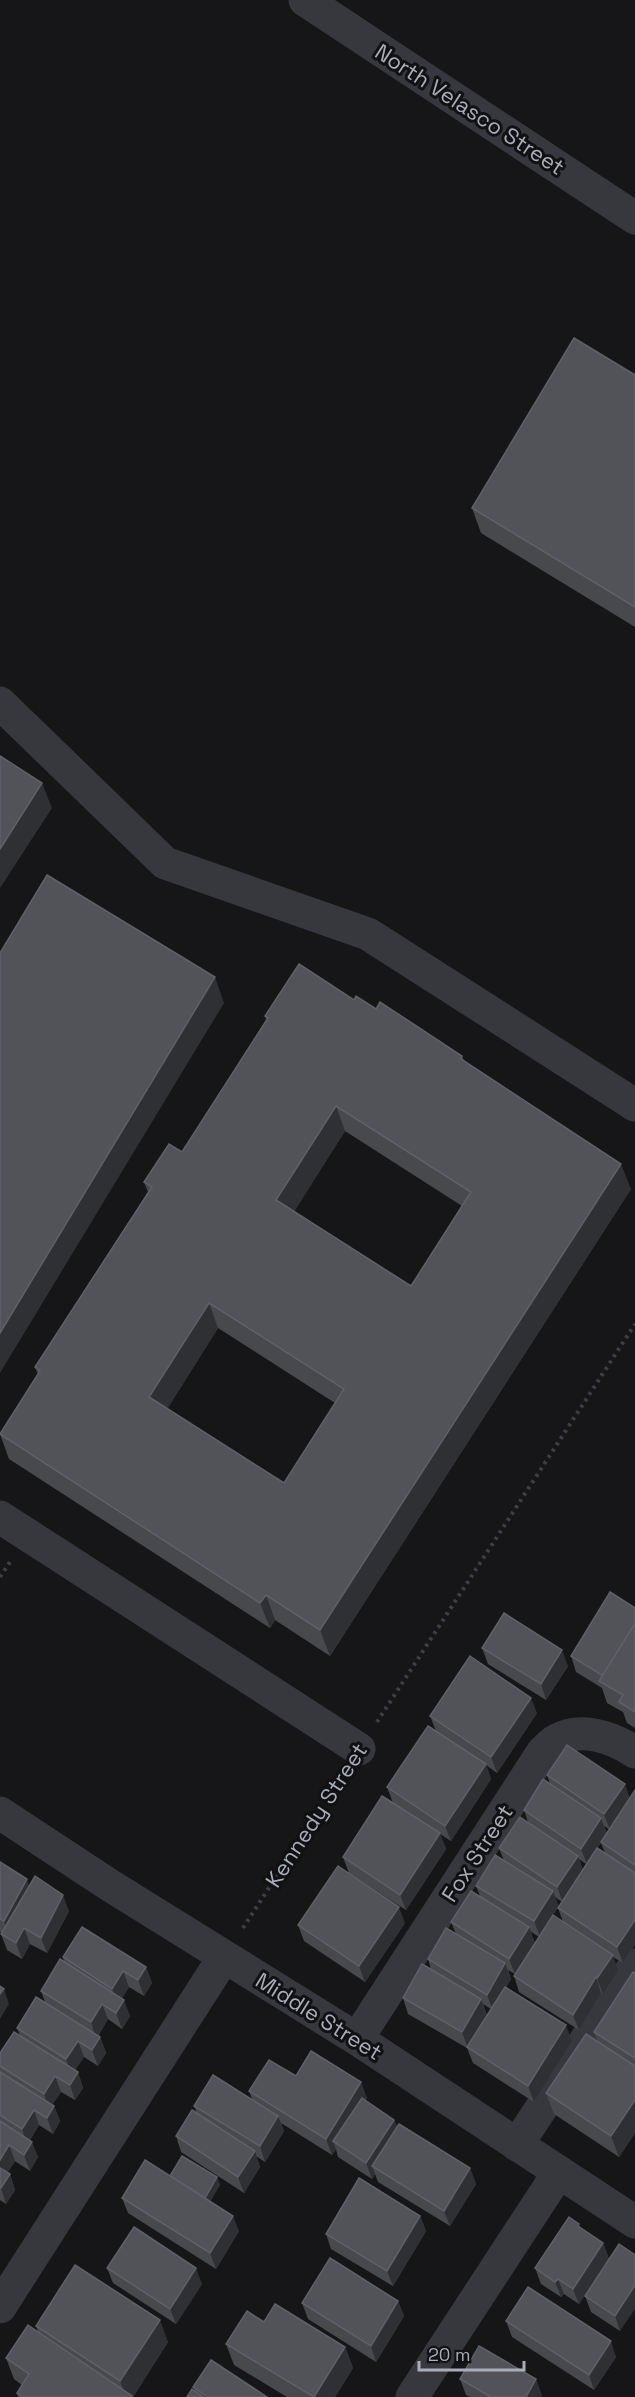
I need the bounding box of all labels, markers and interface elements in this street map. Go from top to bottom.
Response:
street label: North Velasco Street [370,37,570,181]
street label: Kennedy Street [259,1738,373,1892]
street label: Fox Street [435,1799,519,1907]
street label: Middle Street [250,1966,388,2066]
scale bar [419,2334,524,2372]
text: 20 m [428,2343,471,2366]

